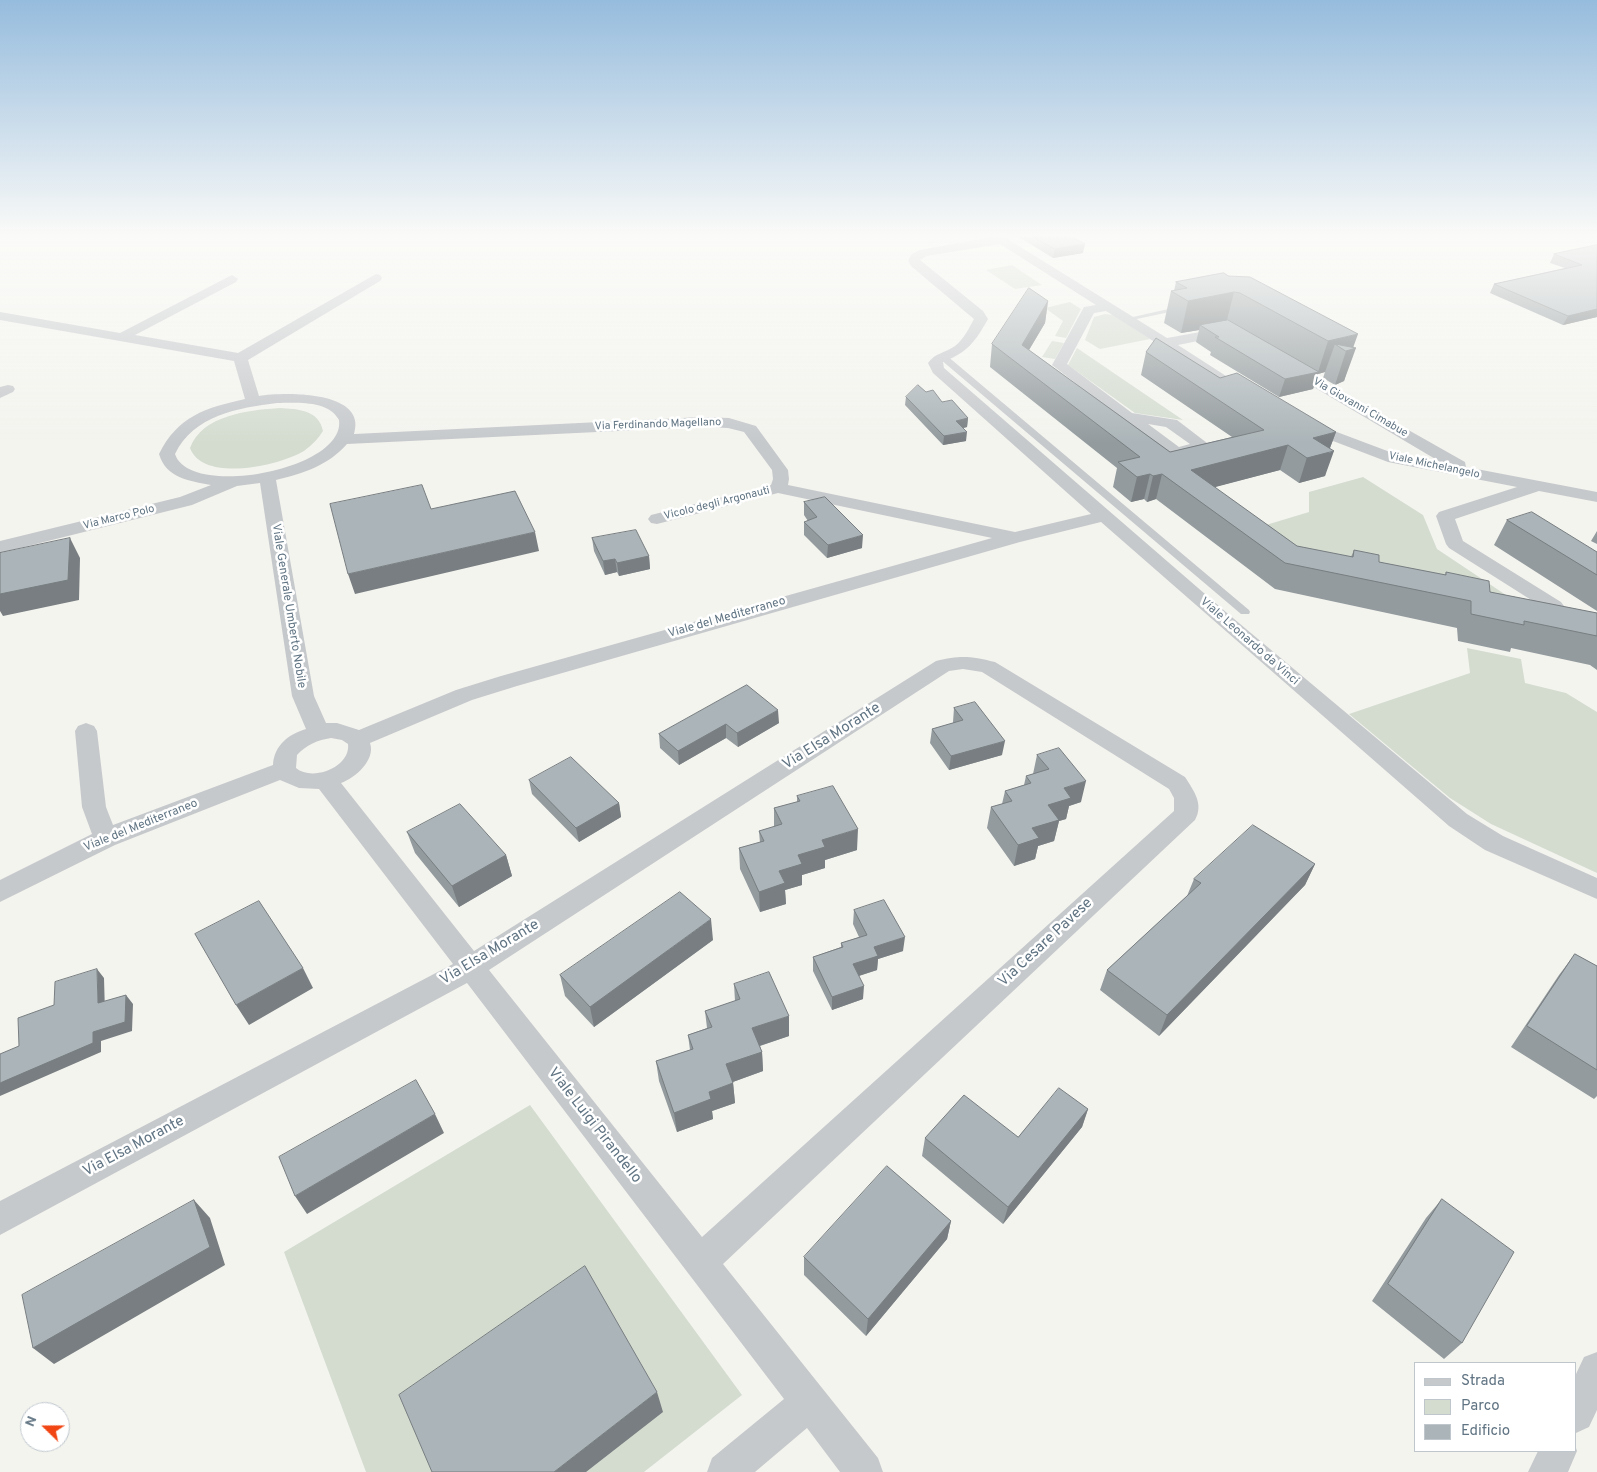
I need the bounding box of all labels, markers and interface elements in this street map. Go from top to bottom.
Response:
street label: Via Giovanni Cimabue [1310,375,1410,441]
street label: Via Ferdinando Magellano [594,416,722,434]
street label: Viale Michelangelo [1387,450,1481,482]
street label: Vicolo degli Argonauti [663,484,771,524]
street label: Via Marco Polo [82,503,156,533]
street label: Viale Generale Umberto Nobile [268,523,308,689]
street label: Viale del Mediterraneo [667,594,787,642]
street label: Viale Leonardo da Vinci [1197,595,1301,689]
street label: Via Elsa Morante [780,700,884,774]
street label: Viale del Mediterraneo [82,797,200,855]
street label: Via Cesare Pavese [995,895,1097,991]
street label: Via Elsa Morante [437,916,543,990]
street label: Viale Luigi Pirandello [543,1065,645,1187]
street label: Via Elsa Morante [80,1113,188,1181]
legend [1414,1362,1577,1452]
text: Strada [1461,1372,1505,1391]
text: Parco [1461,1397,1500,1416]
north arrow [20,1402,70,1452]
text: N [22,1414,41,1429]
text: Edificio [1461,1422,1510,1441]

